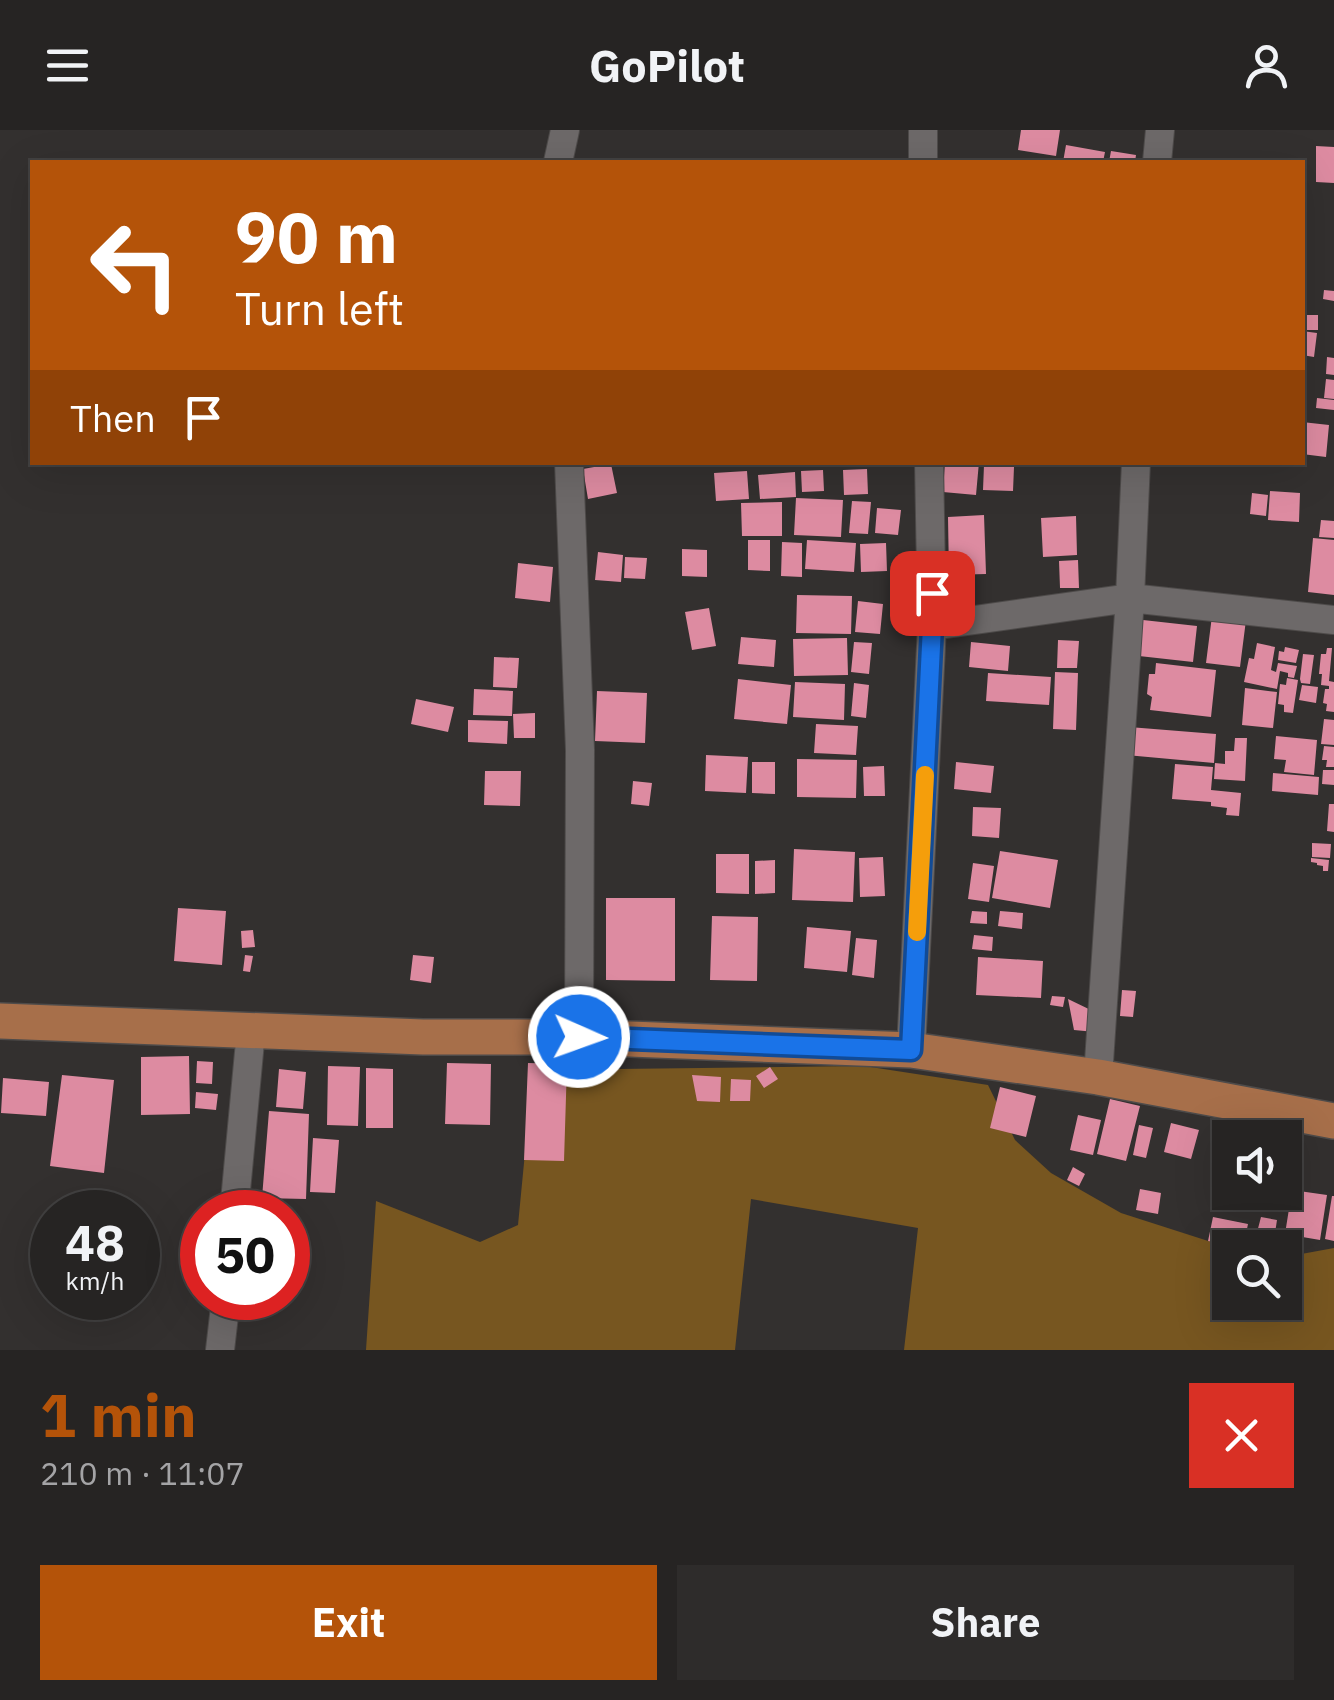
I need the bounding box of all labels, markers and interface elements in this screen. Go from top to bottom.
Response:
text: GoPilot [589,36,745,94]
icon: menu [40,38,95,93]
icon: person [1239,38,1294,93]
text: 90 m [235,191,398,282]
icon: left [70,200,200,330]
text: Turn left [235,279,404,337]
icon: arrive [176,390,231,445]
text: Then [70,393,156,442]
pin [890,551,975,636]
icon: arrive [905,566,960,621]
position arrow [527,985,631,1089]
map controls [1212,1120,1302,1320]
button: sound [1212,1120,1302,1210]
speed limit sign: 50 [180,1190,310,1320]
text: 48 [65,1210,125,1275]
button: search [1212,1230,1302,1320]
text: km/h [66,1264,124,1297]
text: 1 min [40,1375,197,1454]
button: close [1189,1383,1294,1488]
text: 210 m · 11:07 [40,1452,245,1494]
button: Exit [40,1565,657,1680]
button: Share [677,1565,1294,1680]

